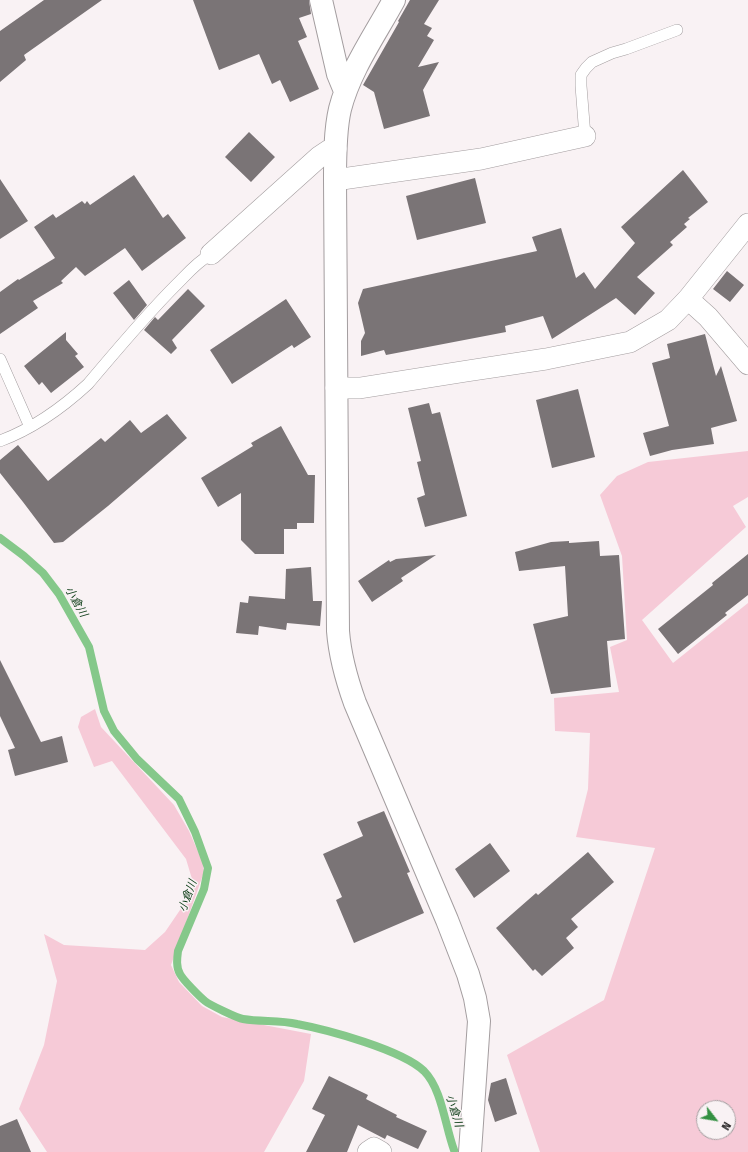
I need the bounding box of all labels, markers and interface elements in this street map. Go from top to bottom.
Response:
water label: 小倉川 [62,584,90,620]
water label: 小倉川 [176,878,200,914]
water label: 小倉川 [443,1093,465,1129]
north arrow [696,1100,736,1140]
text: N [718,1119,733,1132]

